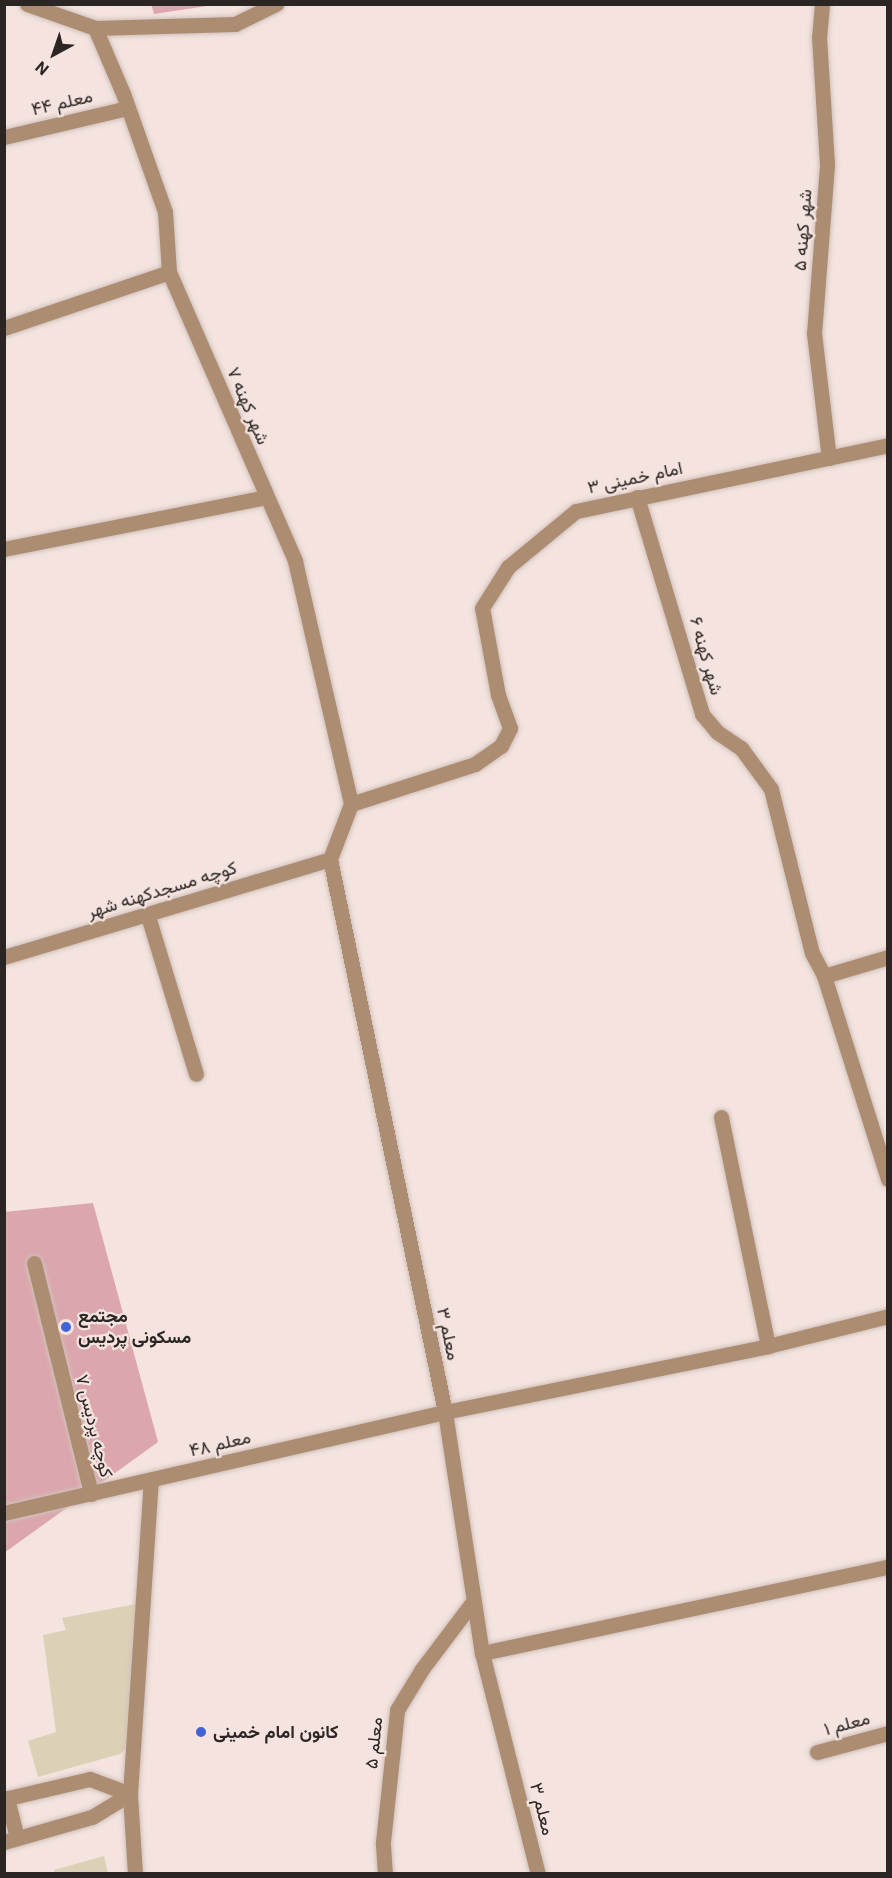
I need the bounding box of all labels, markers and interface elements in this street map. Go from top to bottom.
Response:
north arrow [24,24,84,84]
text: N [32,57,53,79]
street label: معلم ۴۴ [29,85,95,121]
street label: شهر کهنه ۵ [789,188,817,272]
street label: شهر کهنه ۷ [222,364,274,448]
street label: امام خمینی ۳ [585,457,685,499]
street label: شهر کهنه ۶ [685,614,727,698]
street label: کوچه مسجدکهنه شهر [85,857,239,923]
place label: مجتمع مسکونی پردیس [78,1306,191,1348]
street label: معلم ۳ [432,1306,464,1362]
marker: مجتمع مسکونی پردیس [59,1320,73,1334]
street label: کوچه پردیس ۷ [71,1372,117,1480]
street label: معلم ۴۸ [187,1426,253,1462]
street label: معلم ۱ [822,1708,872,1740]
street label: معلم ۵ [361,1716,387,1770]
place label: کانون امام خمینی [213,1721,338,1743]
marker: کانون امام خمینی [194,1725,208,1739]
street label: معلم ۳ [525,1781,559,1837]

